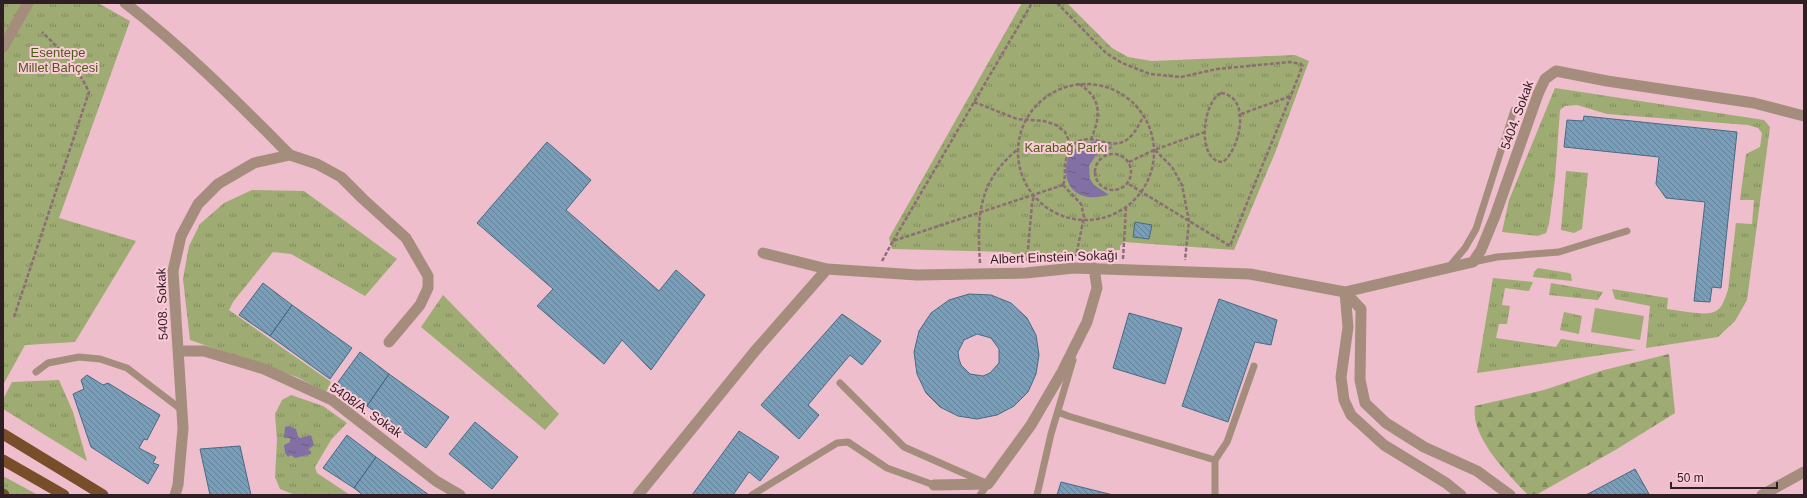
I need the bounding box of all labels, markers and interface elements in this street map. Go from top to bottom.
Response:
park label: Esentepe Millet Bahçesi [18,45,98,75]
street label: 5404. Sokak [1498,78,1537,152]
park label: Karabağ Parkı [1024,140,1108,155]
street label: Albert Einstein Sokağı [990,247,1118,267]
street label: 5408. Sokak [153,267,171,340]
street label: 5408/A. Sokak [327,380,405,441]
scale bar [1671,464,1777,490]
text: 50 m [1677,471,1704,485]

